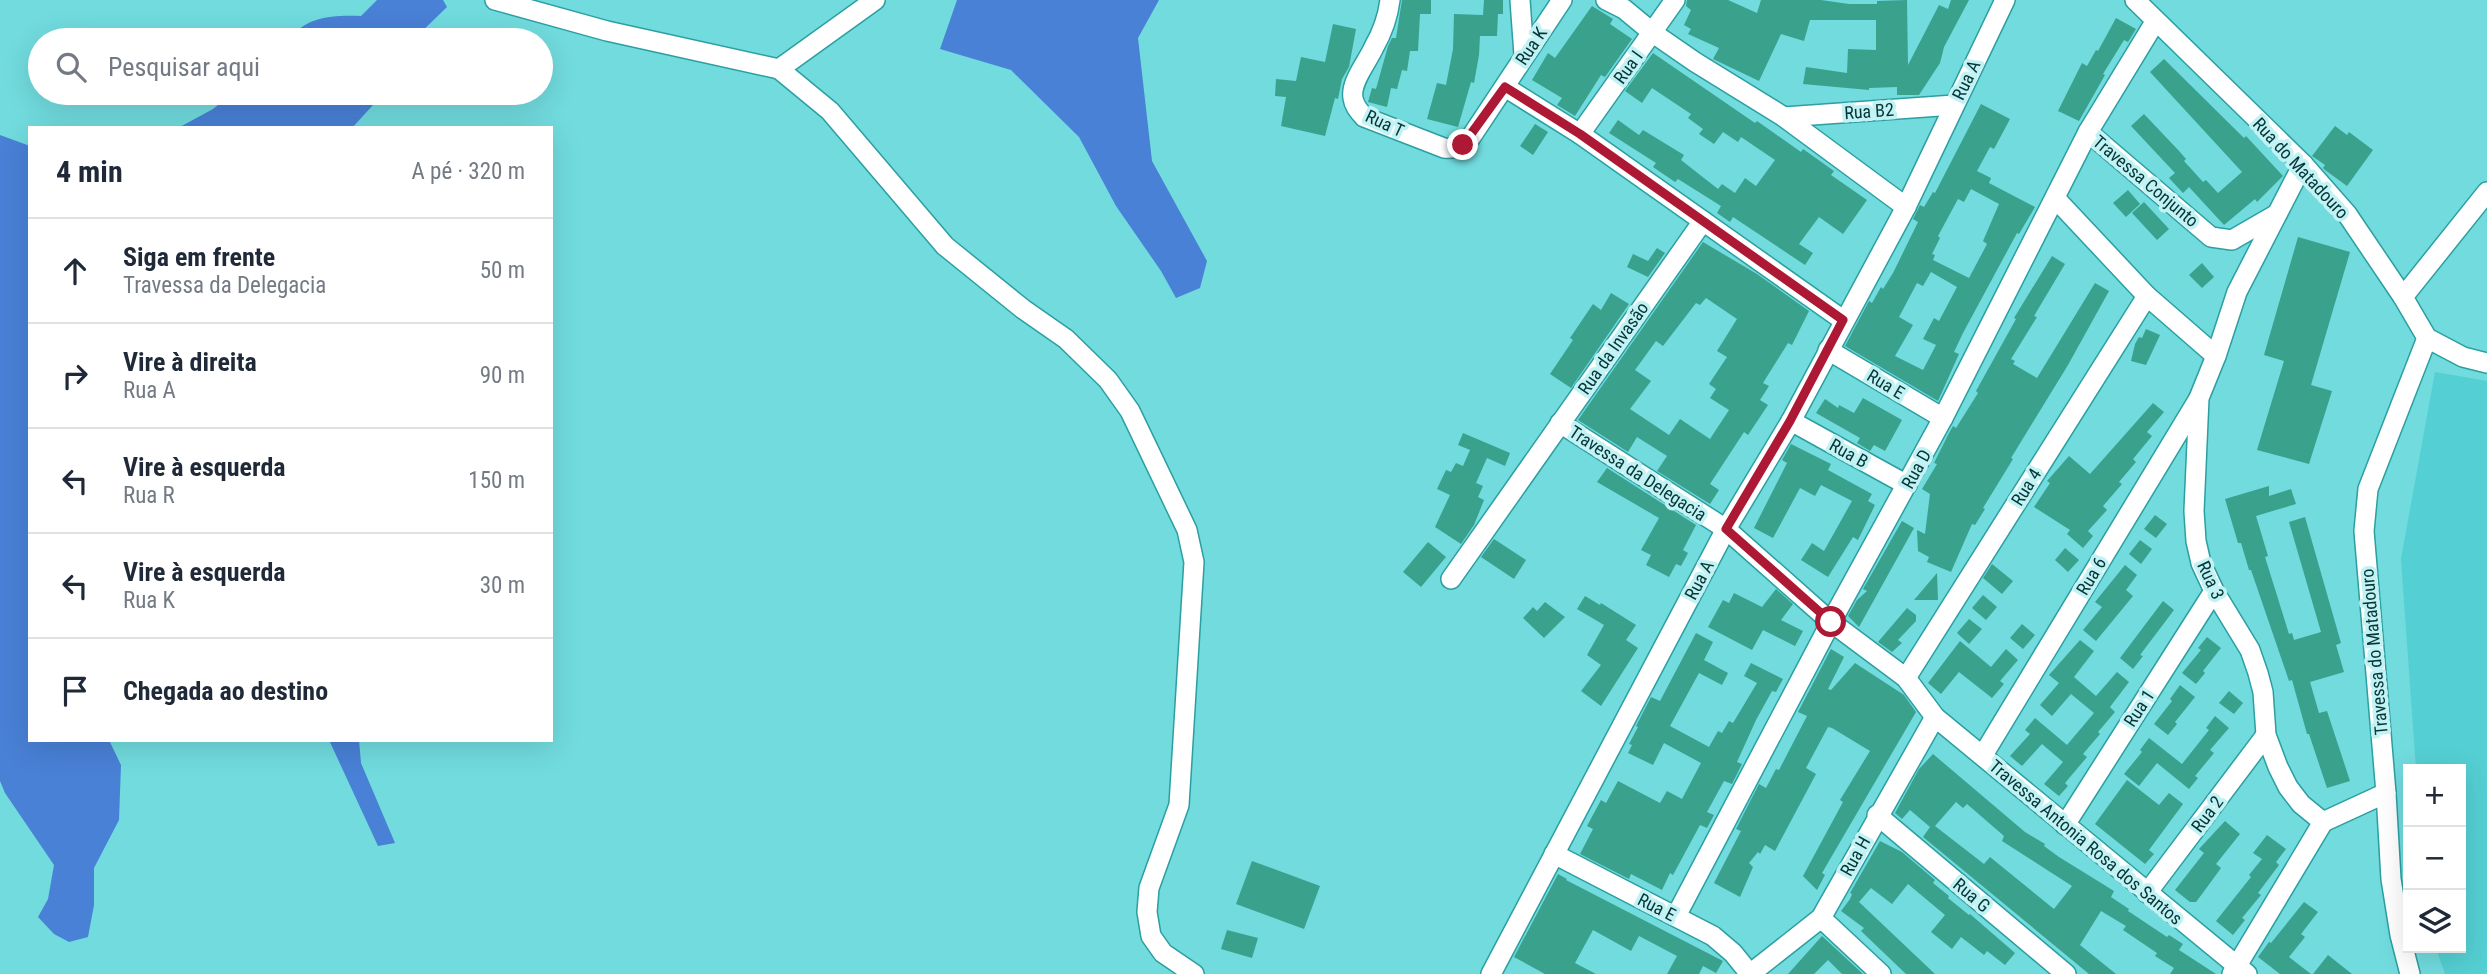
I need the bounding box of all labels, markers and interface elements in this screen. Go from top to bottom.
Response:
street label: Rua K [1511,23,1551,69]
search box [28,28,553,105]
street label: Rua I [1609,46,1647,88]
icon: search [52,48,90,86]
text: Pesquisar aqui [108,52,260,82]
street label: Rua A [1947,56,1985,103]
street label: Rua B2 [1843,99,1895,123]
street label: Rua T [1362,105,1408,141]
street label: Rua do Matadouro [2249,113,2353,223]
route end [1447,129,1478,160]
street label: Travessa Conjunto [2089,131,2203,231]
text: 4 min [56,154,123,189]
text: A pé · 320 m [412,158,525,185]
text: Siga em frente [123,242,275,272]
icon: ahead [56,252,94,290]
text: 50 m [480,257,525,284]
text: Travessa da Delegacia [123,272,326,299]
street label: Rua da Invasão [1573,298,1653,398]
text: Vire à direita [123,347,257,377]
icon: right [56,357,94,395]
text: 90 m [480,362,525,389]
street label: Rua E [1863,365,1909,403]
text: Rua A [123,377,176,404]
street label: Travessa da Delegacia [1566,421,1710,525]
street label: Rua B [1826,434,1872,472]
street label: Rua D [1897,446,1935,492]
text: Vire à esquerda [123,452,286,482]
icon: left [56,462,94,500]
street label: Rua 4 [2007,464,2046,509]
text: 150 m [468,467,525,494]
text: Rua R [123,482,175,509]
street label: Rua 6 [2072,553,2110,599]
street label: Rua A [1680,556,1718,603]
text: Vire à esquerda [123,557,286,587]
street label: Rua 3 [2193,557,2229,603]
icon: left [56,567,94,605]
street label: Travessa do Matadouro [2356,568,2392,736]
text: 30 m [480,572,525,599]
text: Rua K [123,587,175,614]
route start [1815,606,1846,637]
icon: arrive [56,672,94,710]
text: Chegada ao destino [123,676,328,706]
street label: Rua 1 [2119,686,2159,730]
street label: Travessa Antonia Rosa dos Santos [1985,755,2187,929]
map controls [2403,764,2466,953]
button: + [2403,764,2466,827]
street label: Rua 2 [2187,792,2227,836]
button: − [2403,827,2466,890]
street label: Rua H [1836,832,1874,880]
street label: Rua G [1949,874,1995,916]
street label: Rua E [1634,889,1680,925]
button: layers [2403,890,2466,953]

